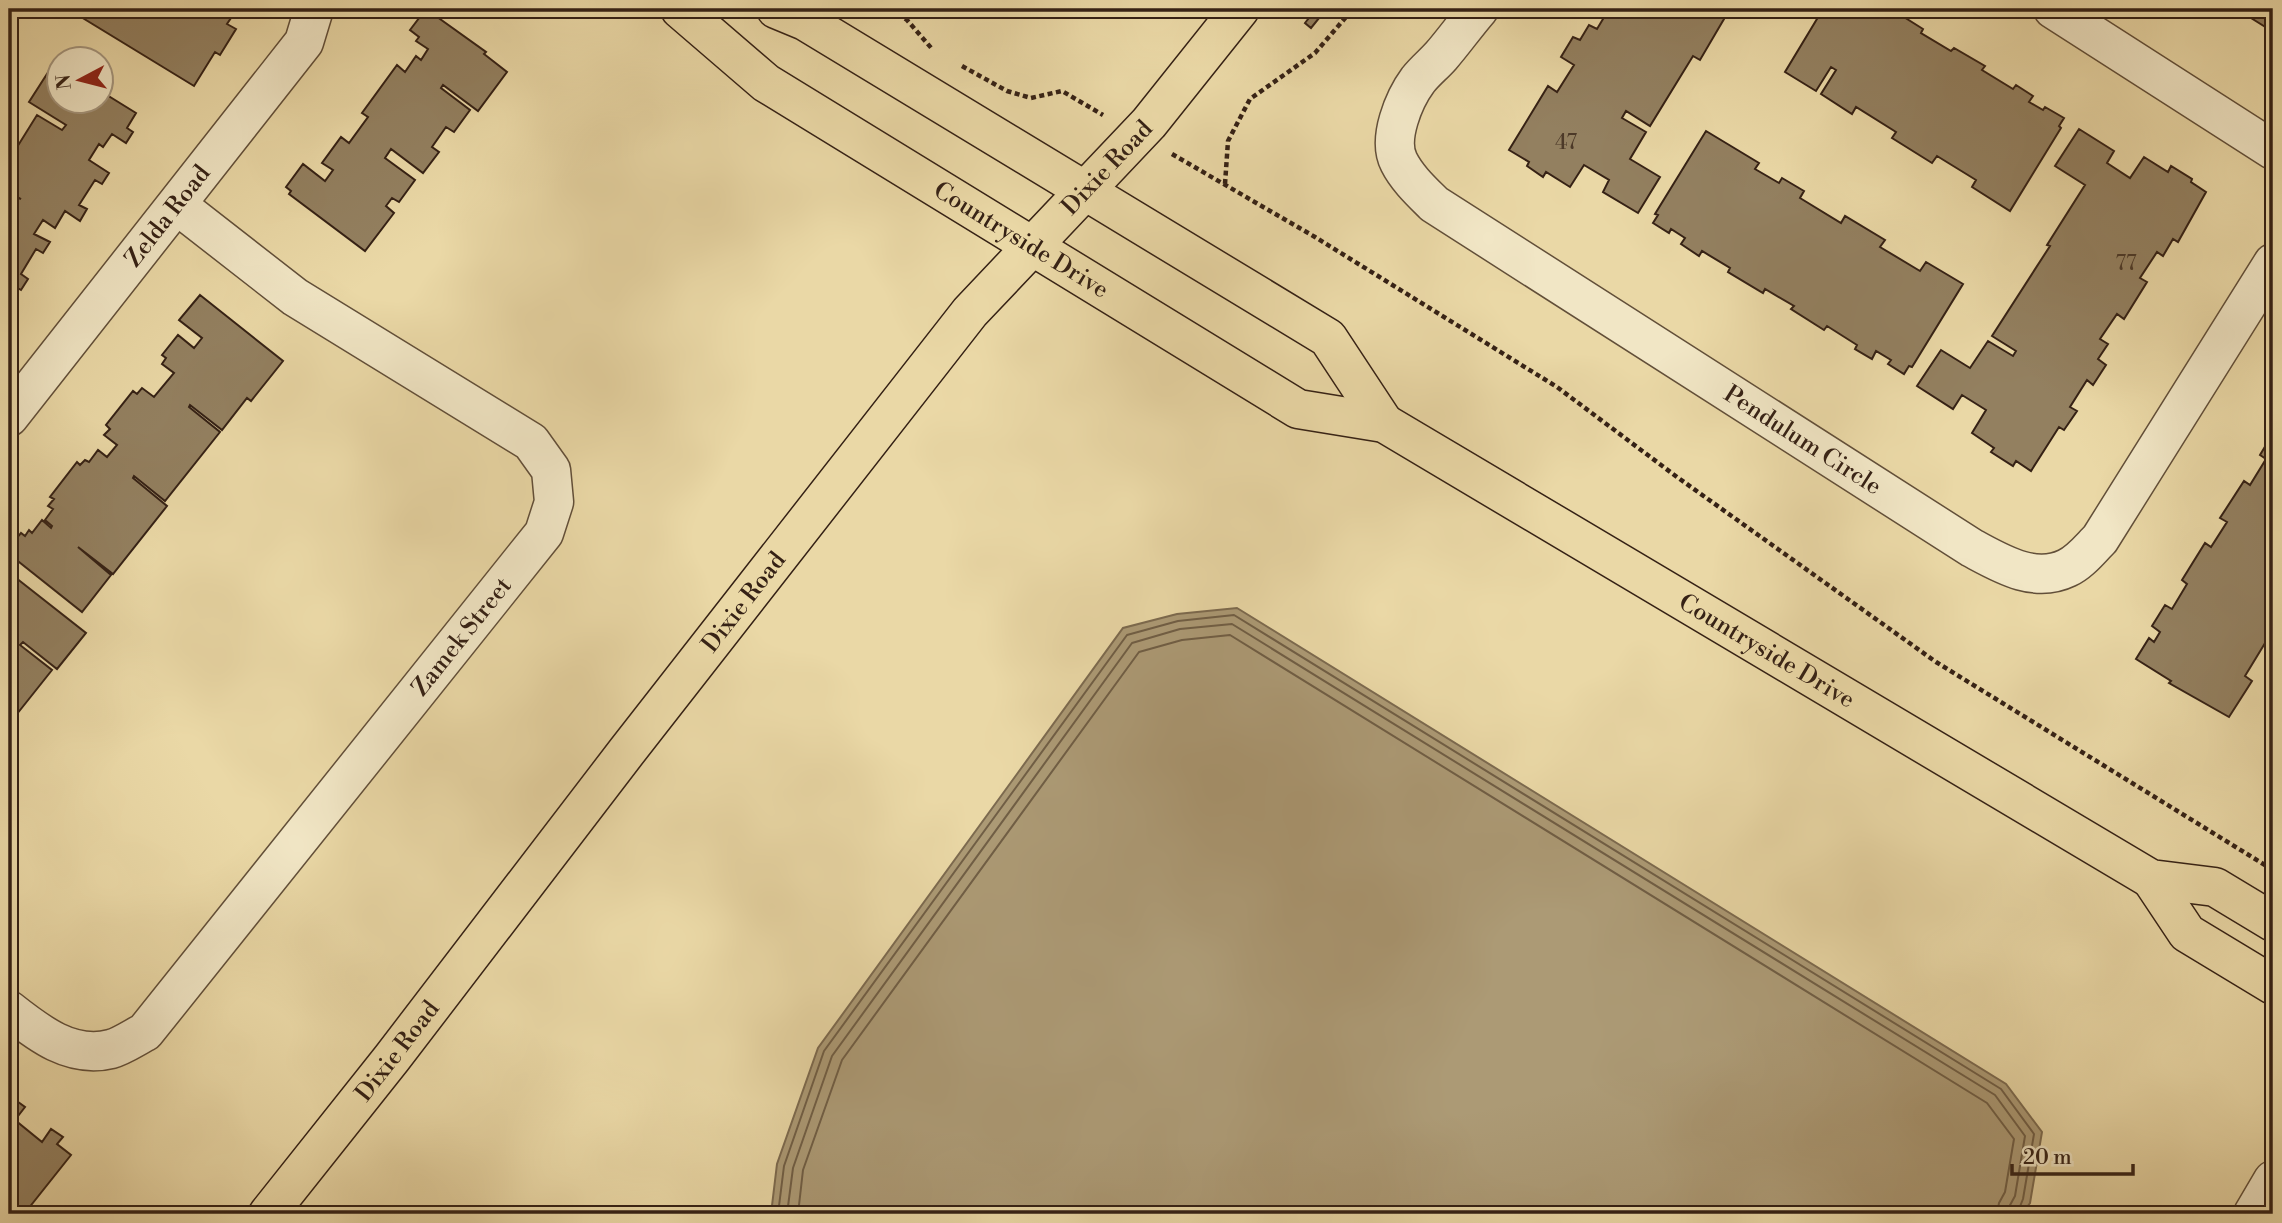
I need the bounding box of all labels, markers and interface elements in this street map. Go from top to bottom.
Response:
north arrow [46,46,116,116]
text: N [51,73,77,91]
street label: Dixie Road [1056,114,1160,222]
house number: 47 [1555,130,1578,156]
street label: Zelda Road [119,159,218,273]
street label: Countryside Drive [928,175,1114,305]
house number: 77 [2115,251,2137,277]
street label: Pendulum Circle [1718,379,1887,502]
street label: Dixie Road [696,546,793,659]
street label: Zamek Street [405,571,519,703]
street label: Countryside Drive [1673,588,1860,715]
street label: Dixie Road [349,995,447,1108]
scale bar [2012,1132,2133,1176]
text: 20 m [2023,1145,2072,1171]

